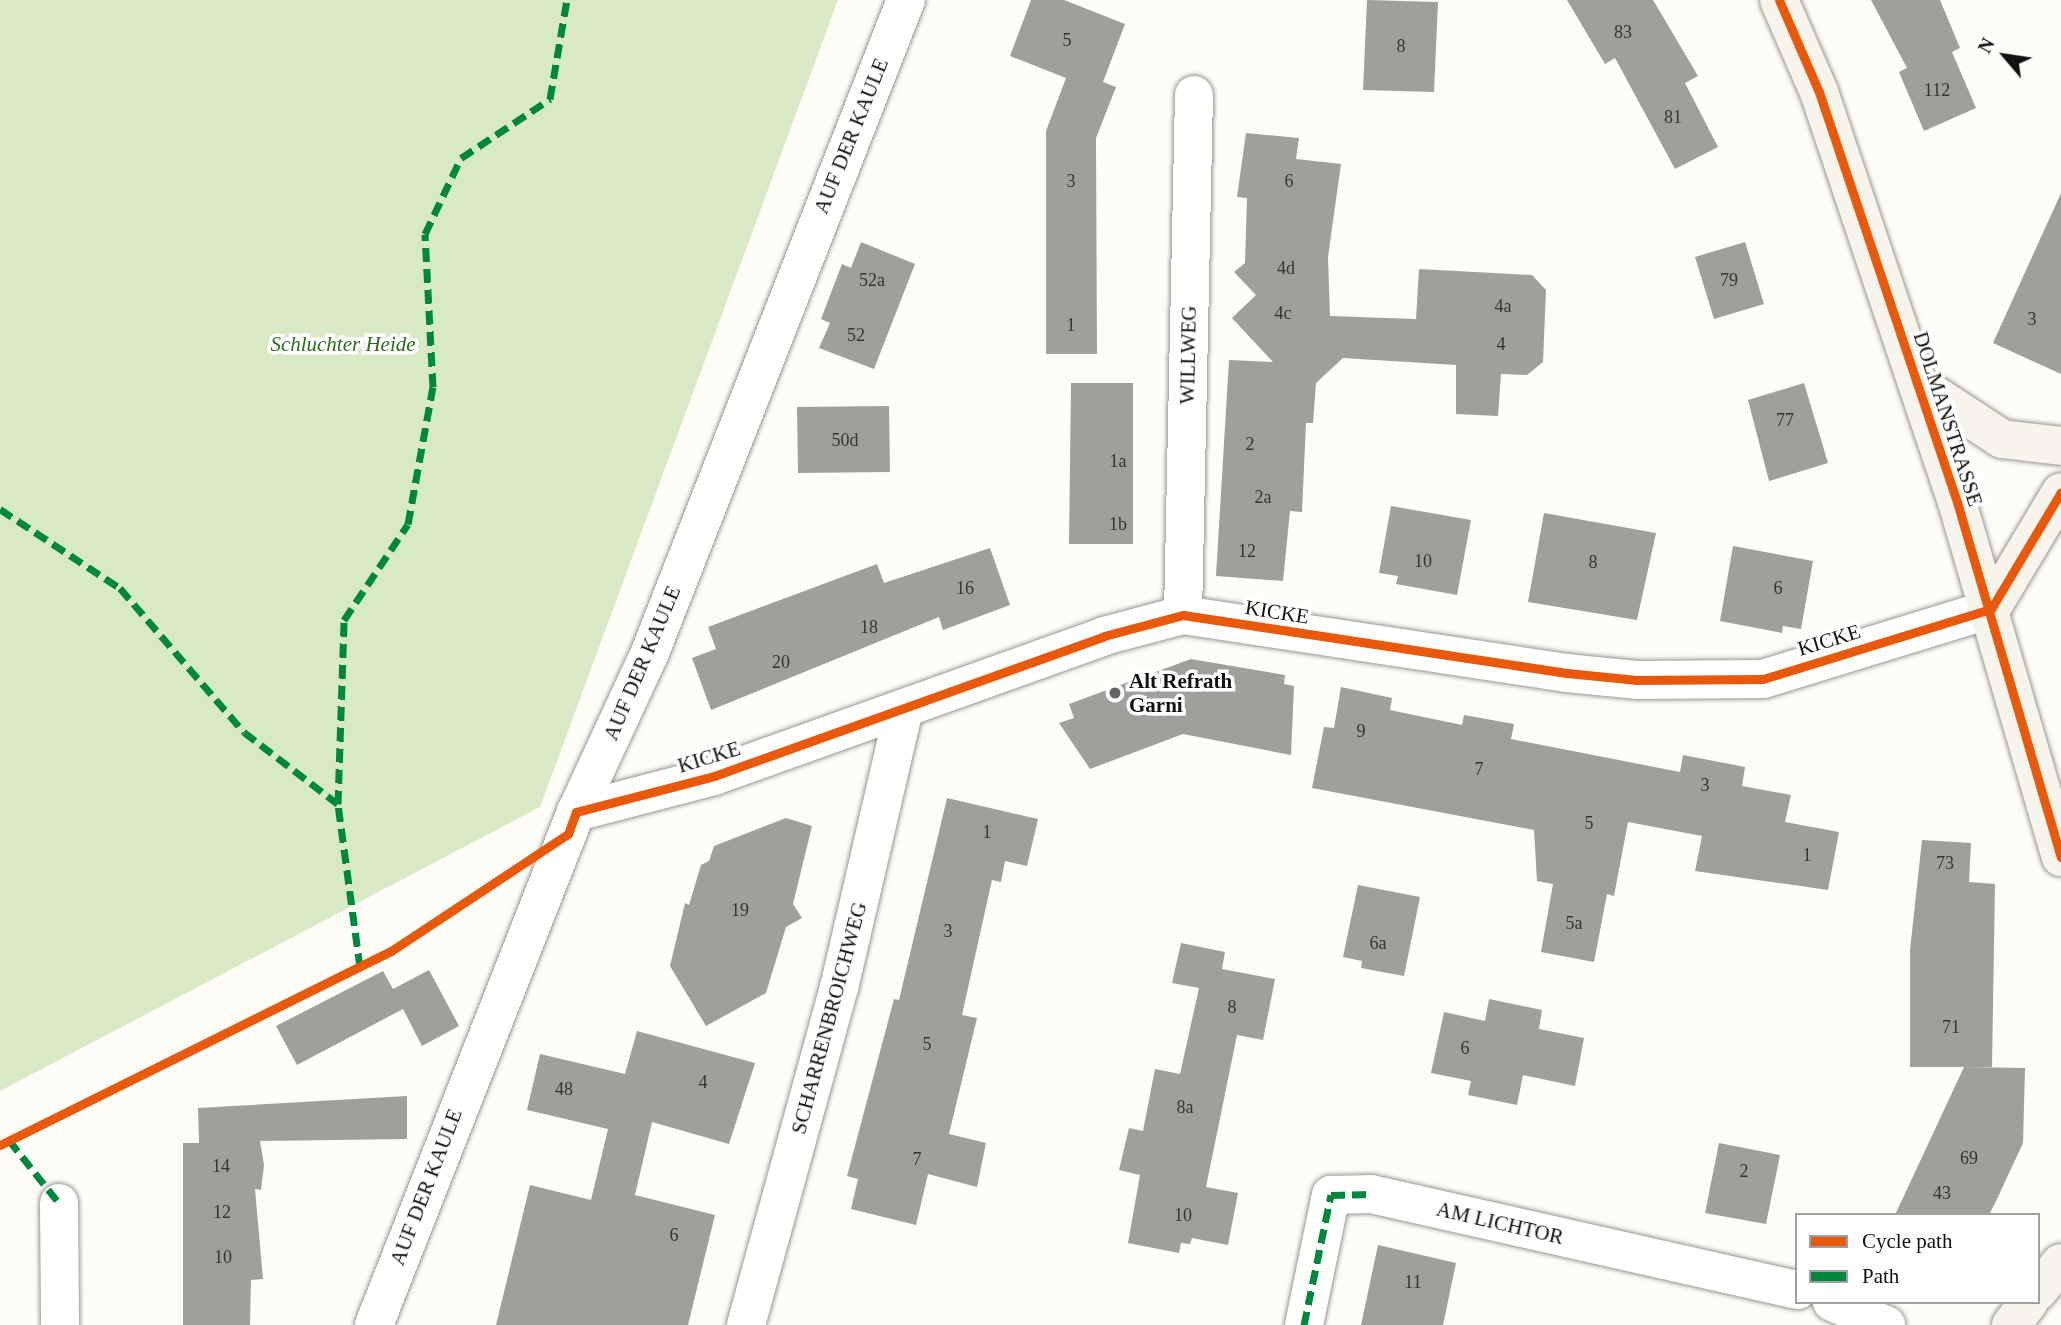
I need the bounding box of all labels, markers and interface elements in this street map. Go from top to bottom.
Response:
house number: 83 [1614,21,1632,43]
north arrow [1970,21,2040,91]
house number: 5 [1062,29,1072,51]
text: N [1974,34,1999,57]
house number: 8 [1396,35,1406,57]
street label: AUF DER KAULE [808,54,894,218]
house number: 112 [1924,79,1950,101]
house number: 81 [1664,106,1682,128]
house number: 3 [1066,170,1076,192]
house number: 6 [1284,170,1294,192]
house number: 4d [1277,257,1295,279]
house number: 52a [859,269,885,291]
house number: 79 [1720,269,1738,291]
house number: 4a [1495,295,1511,317]
house number: 4c [1275,302,1291,324]
street label: WILLWEG [1175,305,1201,405]
house number: 3 [2027,308,2036,330]
house number: 1 [1066,314,1076,336]
house number: 52 [847,324,865,346]
street label: DOLMANSTRASSE [1908,329,1988,509]
park label: Schluchter Heide [270,331,416,357]
house number: 4 [1496,333,1506,355]
house number: 77 [1776,409,1794,431]
house number: 50d [832,429,858,451]
house number: 2 [1246,433,1254,455]
house number: 1a [1110,450,1126,472]
house number: 2a [1255,486,1271,508]
house number: 1b [1109,513,1127,535]
house number: 12 [1238,540,1256,562]
house number: 10 [1414,550,1432,572]
house number: 8 [1588,551,1598,573]
house number: 16 [956,577,974,599]
house number: 6 [1774,577,1782,599]
street label: AUF DER KAULE [598,582,686,744]
street label: KICKE [1243,595,1311,629]
house number: 18 [860,616,878,638]
street label: KICKE [1795,619,1863,661]
house number: 20 [772,651,790,673]
place label: Alt Refrath Garni [1129,668,1232,718]
marker: Alt Refrath Garni [1107,685,1123,701]
house number: 9 [1356,720,1366,742]
street label: KICKE [675,736,743,778]
house number: 7 [1474,758,1484,780]
house number: 3 [1700,774,1710,796]
house number: 5 [1584,812,1594,834]
house number: 1 [982,821,992,843]
house number: 1 [1802,844,1812,866]
house number: 73 [1936,852,1954,874]
house number: 19 [731,899,749,921]
street label: SCHARRENBROICHWEG [786,899,872,1137]
house number: 5a [1566,912,1582,934]
house number: 3 [944,920,952,942]
house number: 6a [1370,932,1386,954]
house number: 8 [1228,996,1236,1018]
house number: 71 [1942,1016,1960,1038]
house number: 5 [922,1033,931,1055]
house number: 6 [1460,1037,1470,1059]
house number: 4 [698,1071,708,1093]
house number: 48 [555,1078,573,1100]
house number: 8a [1177,1096,1193,1118]
street label: AUF DER KAULE [385,1105,467,1269]
house number: 69 [1960,1147,1978,1169]
house number: 7 [912,1148,922,1170]
house number: 14 [212,1155,230,1177]
house number: 2 [1740,1160,1748,1182]
house number: 43 [1933,1182,1951,1204]
street label: AM LICHTOR [1434,1196,1566,1250]
house number: 12 [213,1201,231,1223]
house number: 10 [1174,1204,1192,1226]
legend [1795,1213,2040,1304]
house number: 6 [670,1224,678,1246]
text: Cycle path [1862,1229,1952,1253]
house number: 10 [214,1246,232,1268]
text: Path [1862,1264,1899,1288]
house number: 11 [1404,1271,1422,1293]

